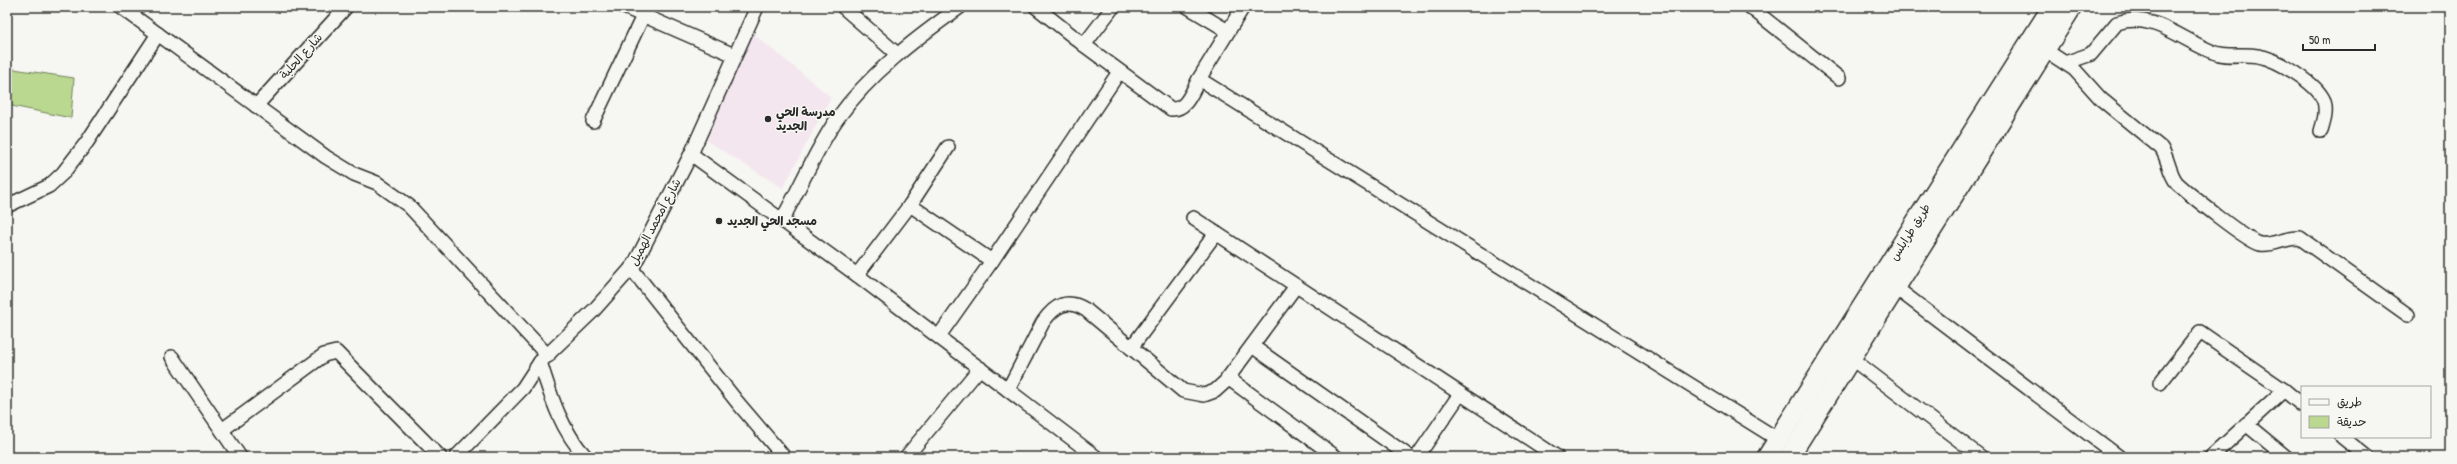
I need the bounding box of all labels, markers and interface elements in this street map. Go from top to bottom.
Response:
scale bar [2303,26,2375,52]
street label: شارع الحلبة [275,29,327,83]
text: 50 m [2309,31,2330,48]
place label: مدرسة الحي الجديد [776,103,836,134]
marker: مدرسة الحي الجديد [763,114,773,124]
street label: شارع أمحمد الهميل [624,175,686,269]
street label: طريق طرابلس [1885,200,1934,264]
place label: مسجد الحي الجديد [727,212,817,232]
marker: مسجد الحي الجديد [714,216,724,226]
legend [2301,386,2431,438]
text: طريق [2337,393,2362,410]
text: حديقة [2337,413,2366,430]

